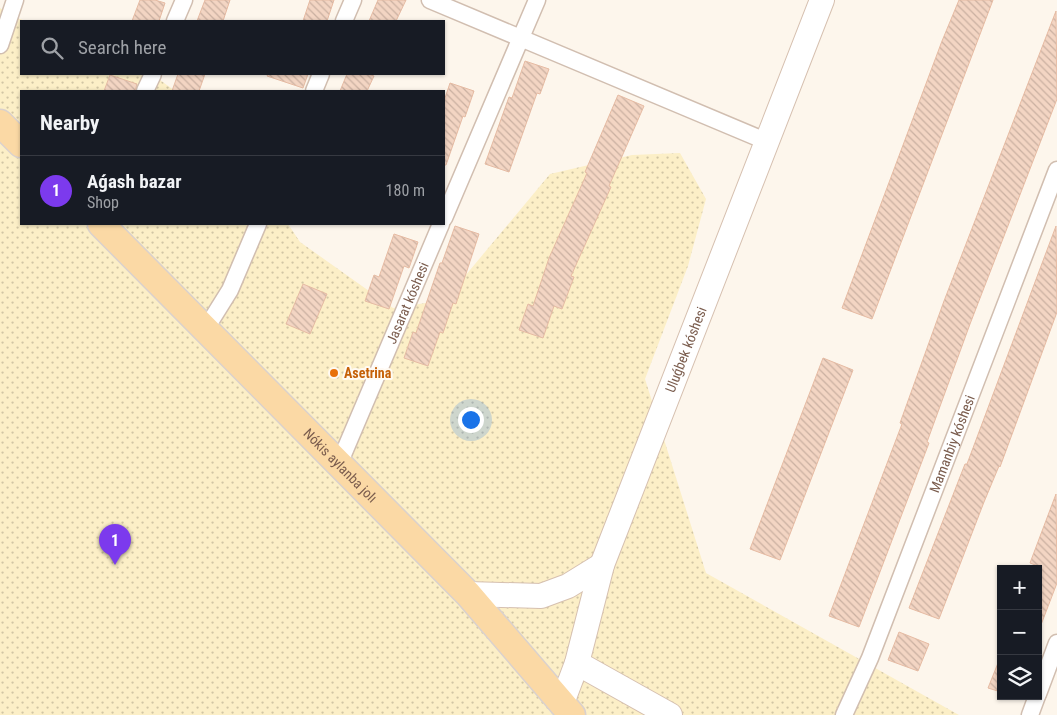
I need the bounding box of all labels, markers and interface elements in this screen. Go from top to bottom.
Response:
search box [20,20,445,75]
icon: search [38,34,66,62]
text: Search here [78,36,166,59]
text: Nearby [40,111,99,135]
text: Aǵash bazar [87,170,181,193]
text: 1 [52,181,60,200]
text: 180 m [386,181,425,200]
text: Shop [87,193,119,212]
street label: Jasarat kóshesi [383,260,432,346]
street label: Uluǵbek kóshesi [662,305,710,395]
place label: Asetrina [344,365,392,381]
marker: Asetrina [328,367,340,379]
street label: Mamanbiy kóshesi [926,393,978,495]
your location [458,407,484,433]
street label: Nókis aylanba jolı [300,425,380,506]
pin: 1 [99,524,131,565]
map controls [997,565,1042,700]
button: + [997,565,1042,610]
button: − [997,610,1042,655]
button: layers [997,655,1042,700]

